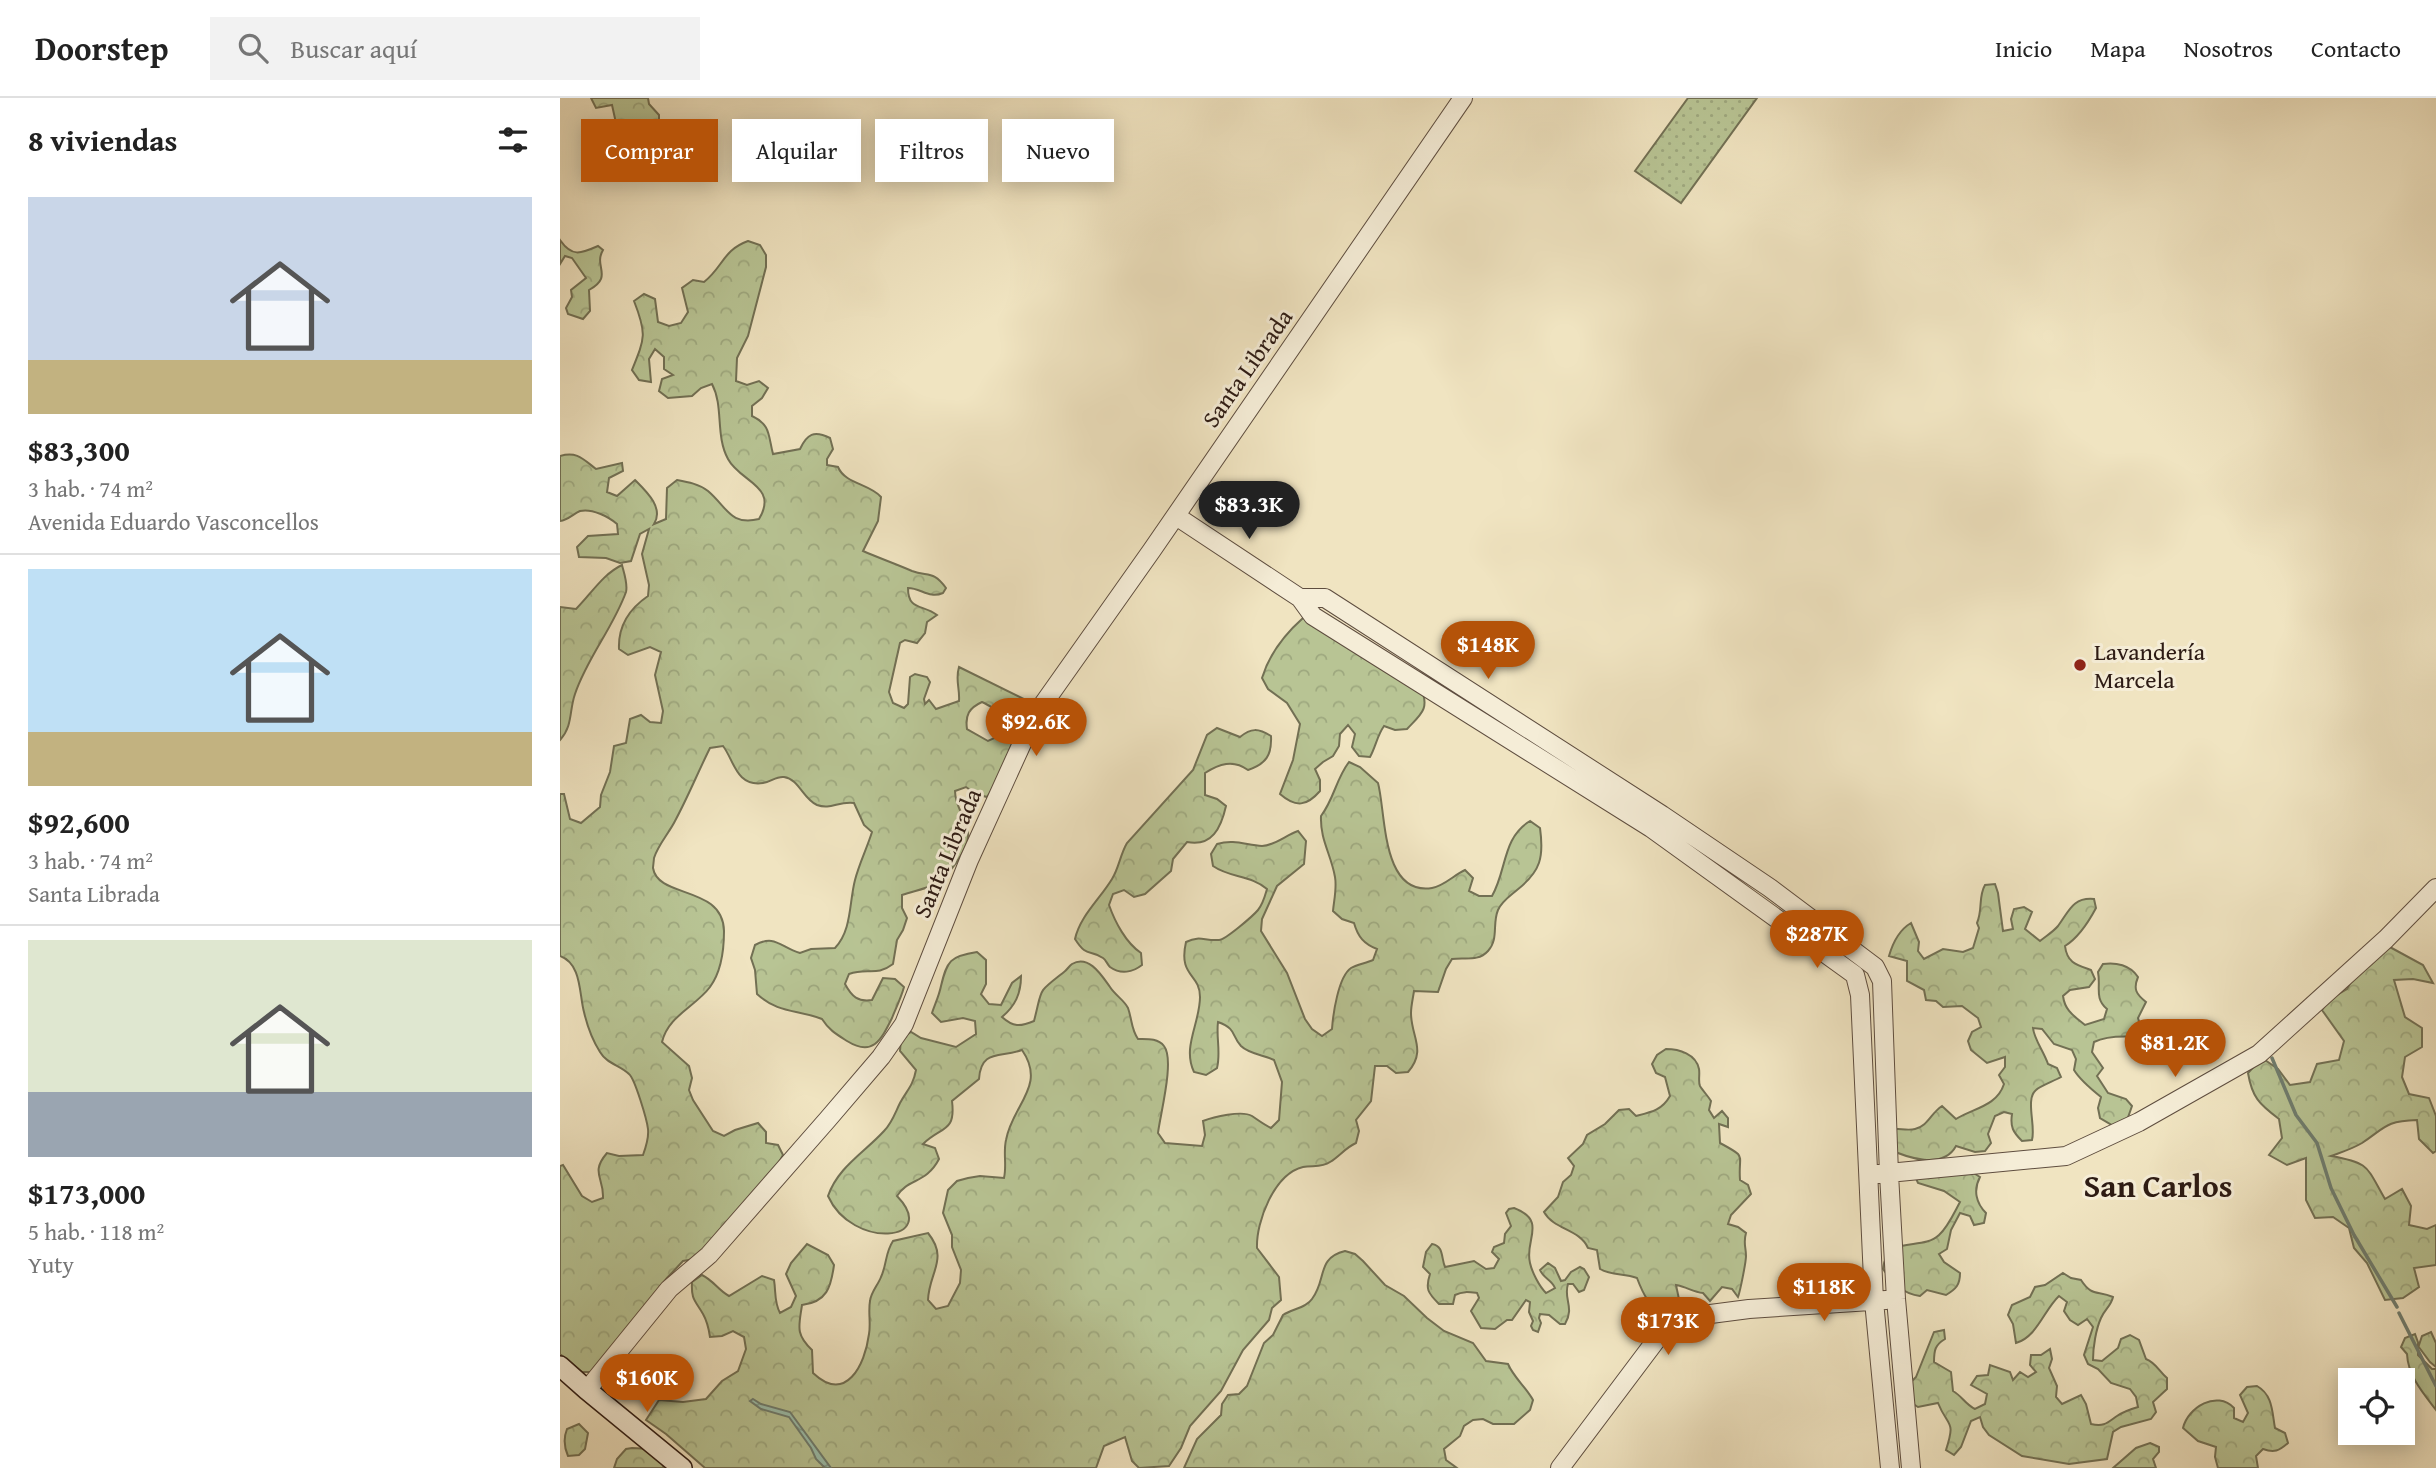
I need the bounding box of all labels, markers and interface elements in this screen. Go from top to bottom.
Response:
search box [210,17,700,80]
text: Doorstep [35,24,168,72]
icon: search [234,29,272,67]
text: Buscar aquí [290,29,417,68]
text: Inicio [1995,31,2052,66]
text: Mapa [2090,31,2146,66]
text: Nosotros [2184,31,2273,66]
text: Contacto [2311,31,2401,66]
text: 8 viviendas [28,118,177,162]
chip: Comprar [581,119,718,182]
chip: Alquilar [732,119,861,182]
chip: Filtros [875,119,988,182]
chip: Nuevo [1002,119,1114,182]
icon: filters [494,121,532,159]
icon: home [217,243,343,369]
street label: Santa Librada [1193,301,1301,434]
text: $83,300 [28,428,130,472]
text: 3 hab. · 74 m² [28,472,153,505]
pin: $83.3K [1192,482,1306,541]
text: $83.3K [1215,487,1283,520]
text: Avenida Eduardo Vasconcellos [28,505,319,538]
icon: home [217,615,343,741]
pin: $148K [1439,622,1537,681]
text: $148K [1457,627,1519,660]
place label: Lavandería Marcela [2094,634,2206,697]
marker: Lavandería Marcela [2072,657,2088,673]
pin: $92.6K [979,698,1093,758]
text: $92.6K [1002,704,1070,737]
street label: Santa Librada [904,782,990,923]
text: $92,600 [28,800,130,844]
text: 3 hab. · 74 m² [28,844,153,877]
text: Santa Librada [28,877,160,910]
pin: $287K [1768,910,1866,970]
text: $287K [1786,916,1848,949]
icon: home [217,986,343,1112]
pin: $81.2K [2118,1020,2232,1079]
text: $81.2K [2141,1025,2209,1058]
district label: San Carlos [2083,1162,2233,1209]
text: $173,000 [28,1171,145,1215]
text: 5 hab. · 118 m² [28,1215,164,1248]
text: Yuty [28,1248,74,1281]
pin: $118K [1775,1264,1873,1323]
text: $118K [1793,1269,1855,1302]
pin: $173K [1619,1298,1717,1357]
text: $173K [1637,1303,1699,1336]
pin: $160K [598,1354,696,1414]
text: $160K [616,1360,678,1393]
map controls [2338,1368,2415,1445]
button: locate [2338,1368,2415,1445]

